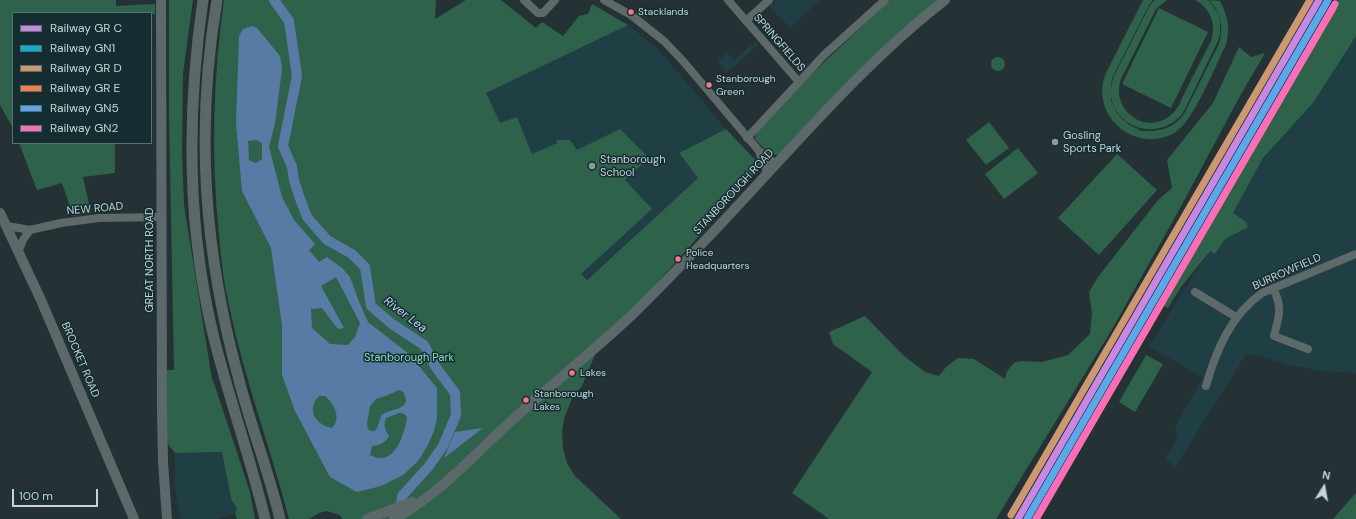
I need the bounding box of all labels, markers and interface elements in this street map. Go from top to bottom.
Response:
place label: Stacklands [638,6,689,18]
marker: Stacklands [626,7,636,17]
street label: SPRINGFIELDS [750,11,808,75]
legend [12,12,152,144]
text: Railway GR C [50,20,122,36]
text: Railway GN1 [50,40,115,56]
text: Railway GR D [50,60,122,76]
place label: Stanborough Green [716,73,776,96]
text: Railway GR E [50,80,120,96]
marker: Stanborough Green [704,80,714,90]
text: Railway GN5 [50,100,119,116]
text: Railway GN2 [50,120,119,136]
place label: Gosling Sports Park [1063,129,1121,155]
marker: Gosling Sports Park [1050,137,1060,147]
street label: STANBOROUGH ROAD [691,147,777,237]
place label: Stanborough School [600,153,666,179]
marker: Stanborough School [587,161,597,171]
street label: NEW ROAD [66,200,124,218]
street label: GREAT NORTH ROAD [143,207,157,313]
place label: Police Headquarters [686,247,750,270]
street label: BURROWFIELD [1251,251,1323,293]
marker: Police Headquarters [673,254,683,264]
water label: River Lea [380,294,430,336]
street label: BROCKET ROAD [58,320,102,400]
park label: Stanborough Park [364,351,454,365]
place label: Lakes [580,367,606,379]
marker: Lakes [567,368,577,378]
place label: Stanborough Lakes [534,388,594,412]
marker: Stanborough Lakes [521,395,531,405]
north arrow [1304,467,1344,507]
text: N [1321,468,1332,483]
scale bar [14,481,100,507]
text: 100 m [19,488,53,504]

